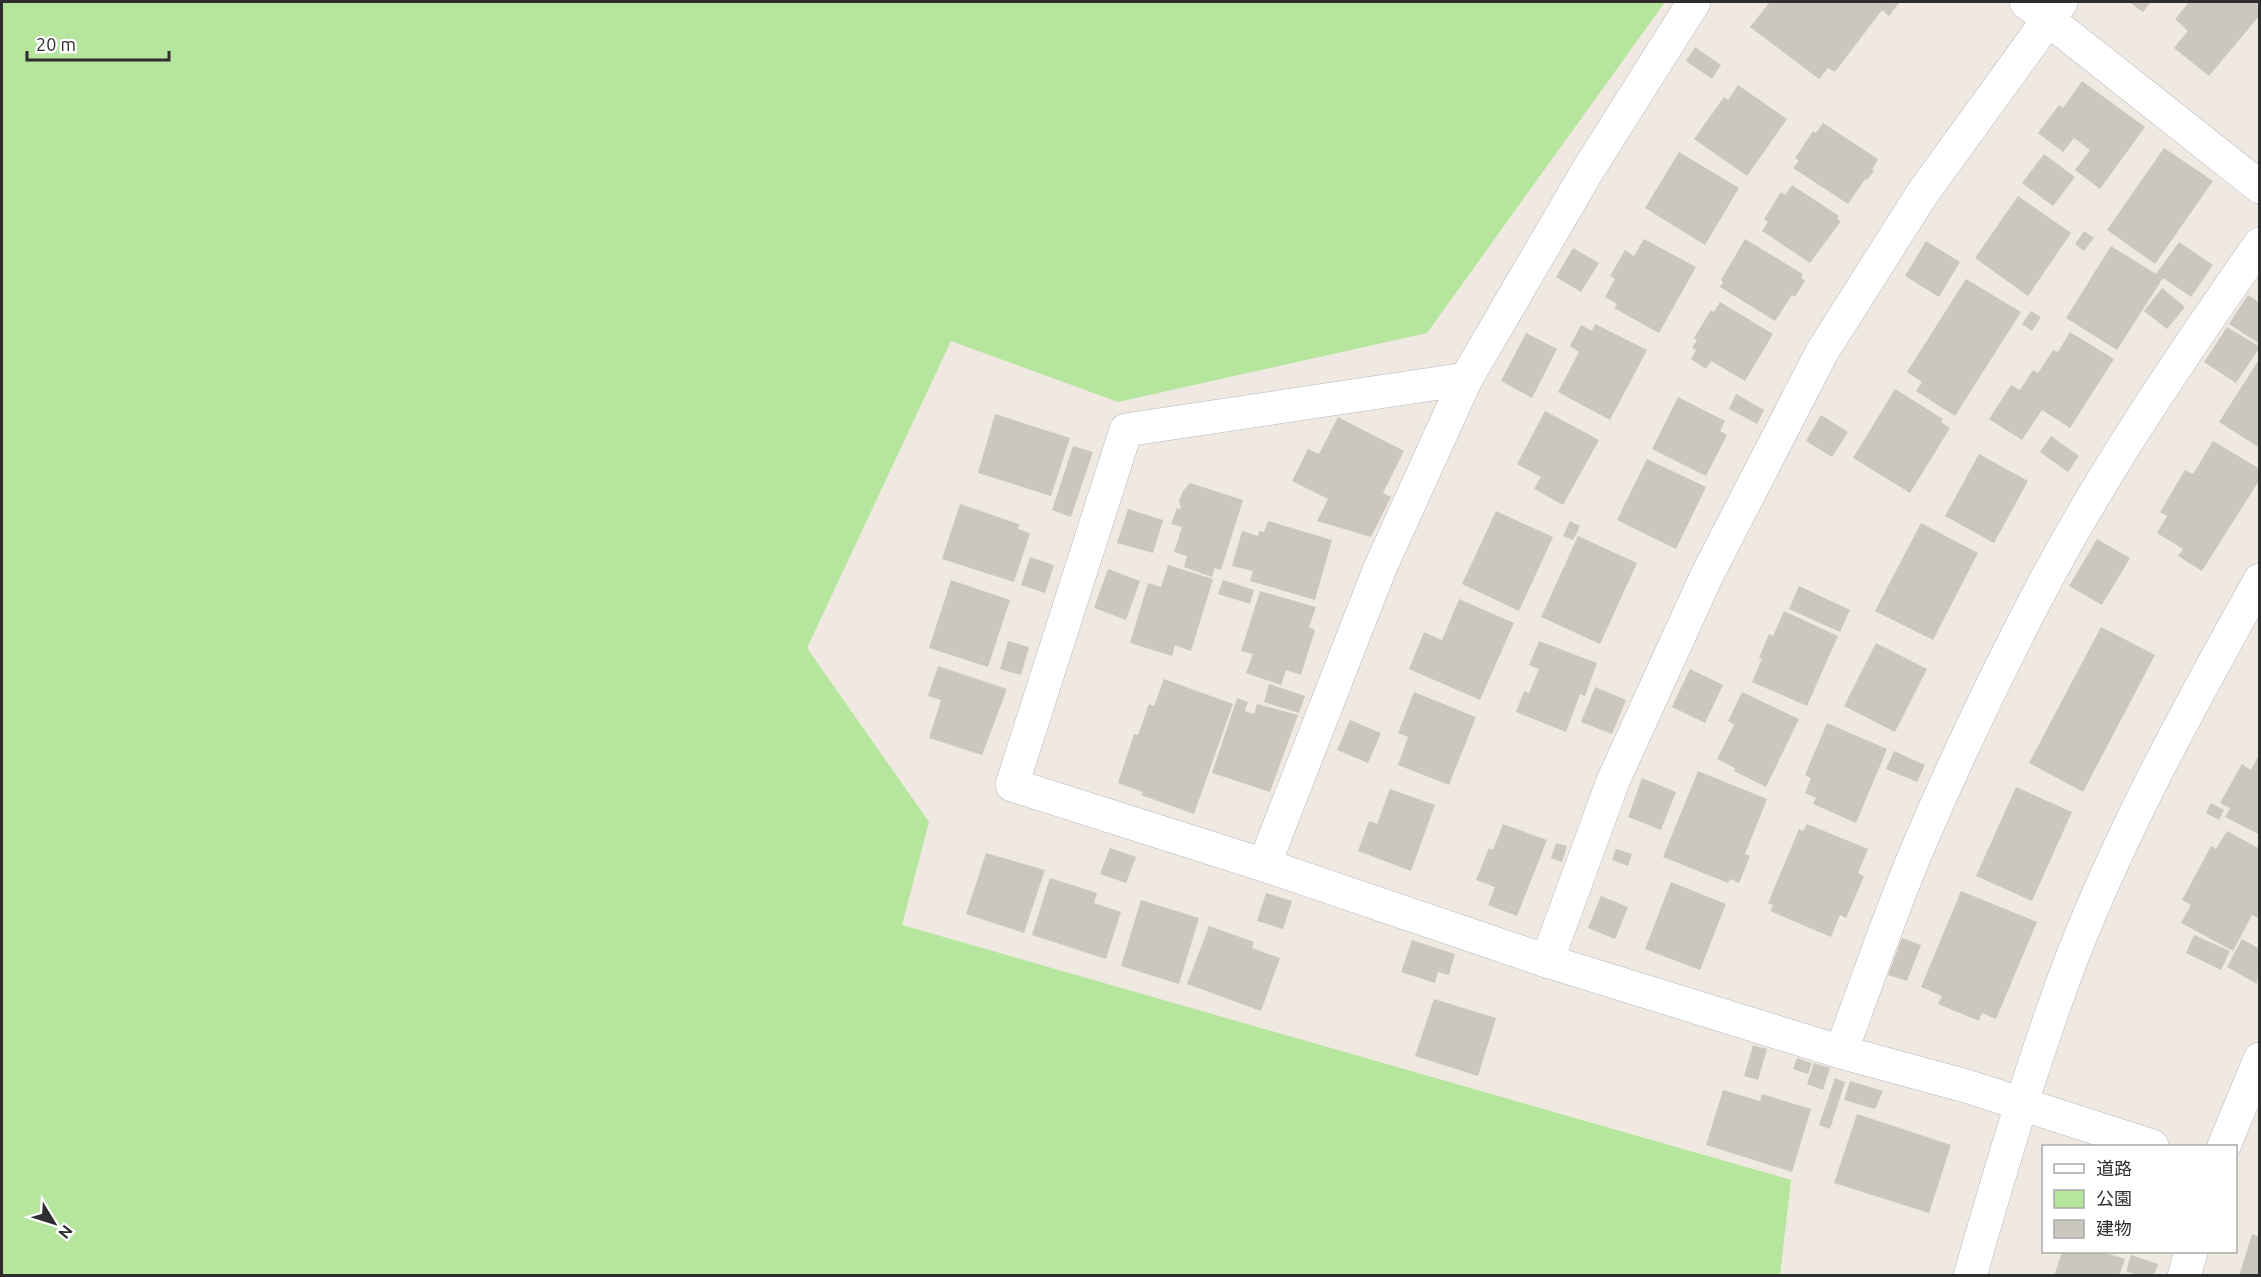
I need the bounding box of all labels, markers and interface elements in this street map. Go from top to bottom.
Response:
scale bar [27,24,170,62]
text: 20 m [36,34,76,54]
legend [2042,1145,2237,1253]
text: 道路 [2096,1158,2132,1178]
text: 公園 [2096,1188,2132,1208]
north arrow [24,1193,84,1253]
text: 建物 [2096,1218,2132,1238]
text: N [55,1222,77,1242]

